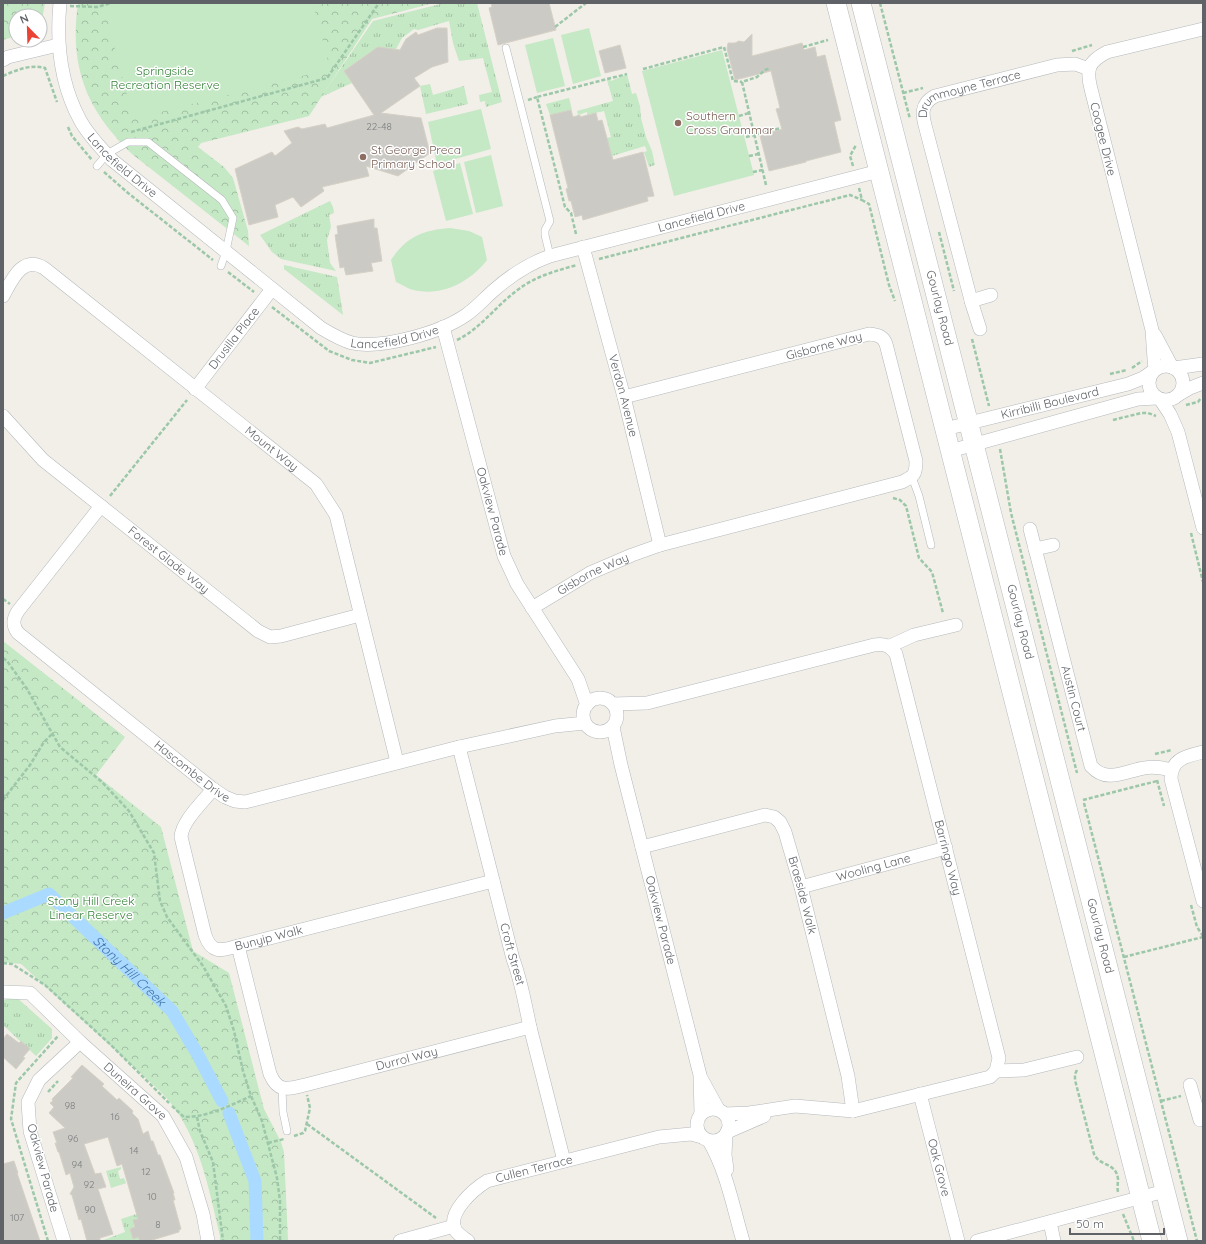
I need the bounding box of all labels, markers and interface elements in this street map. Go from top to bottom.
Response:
north arrow [8,8,48,48]
text: N [18,11,31,27]
park label: Springside Recreation Reserve [111,63,220,92]
street label: Drummoyne Terrace [915,66,1022,118]
street label: Coogee Drive [1087,101,1120,177]
place label: Southern Cross Grammar [686,108,774,137]
marker: Southern Cross Grammar [673,118,683,128]
house number: 22-48 [366,120,392,133]
street label: Lancefield Drive [84,130,161,201]
place label: St George Preca Primary School [371,142,461,171]
marker: St George Preca Primary School [358,152,368,162]
street label: Lancefield Drive [656,198,747,235]
street label: Gourlay Road [923,269,957,347]
street label: Drusilla Place [205,304,262,372]
street label: Lancefield Drive [349,322,441,351]
street label: Gisborne Way [784,328,864,363]
street label: Verdon Avenue [606,353,641,439]
street label: Kirribilli Boulevard [999,383,1100,422]
street label: Mount Way [242,423,302,474]
street label: Oakview Parade [474,465,512,558]
street label: Forest Glade Way [125,523,212,596]
street label: Gisborne Way [554,549,631,598]
street label: Gourlay Road [1004,583,1038,661]
street label: Austin Court [1058,664,1090,733]
street label: Hascombe Drive [151,737,232,805]
street label: Barringo Way [932,818,965,897]
street label: Wooling Lane [834,850,912,884]
street label: Braeside Walk [785,854,820,936]
street label: Oakview Parade [643,874,680,966]
park label: Stony Hill Creek Linear Reserve [47,893,135,922]
street label: Gourlay Road [1084,896,1118,975]
street label: Croft Street [497,921,529,987]
street label: Bunyip Walk [233,922,304,954]
water label: Stony Hill Creek [90,932,170,1010]
street label: Durrol Way [374,1043,439,1073]
street label: Duneira Grove [101,1059,170,1123]
house number: 98 [65,1099,75,1112]
house number: 16 [110,1110,120,1123]
street label: Oakview Parade [24,1122,63,1214]
house number: 96 [68,1132,79,1145]
street label: Oak Grove [925,1137,954,1198]
house number: 14 [130,1144,138,1157]
street label: Cullen Terrace [494,1151,574,1186]
house number: 94 [72,1158,82,1171]
house number: 12 [141,1165,151,1178]
house number: 92 [83,1178,95,1191]
house number: 10 [147,1190,157,1203]
house number: 90 [84,1203,96,1216]
scale bar [1070,1210,1164,1236]
house number: 107 [10,1211,24,1224]
text: 50 m [1076,1216,1104,1231]
house number: 8 [155,1218,161,1231]

